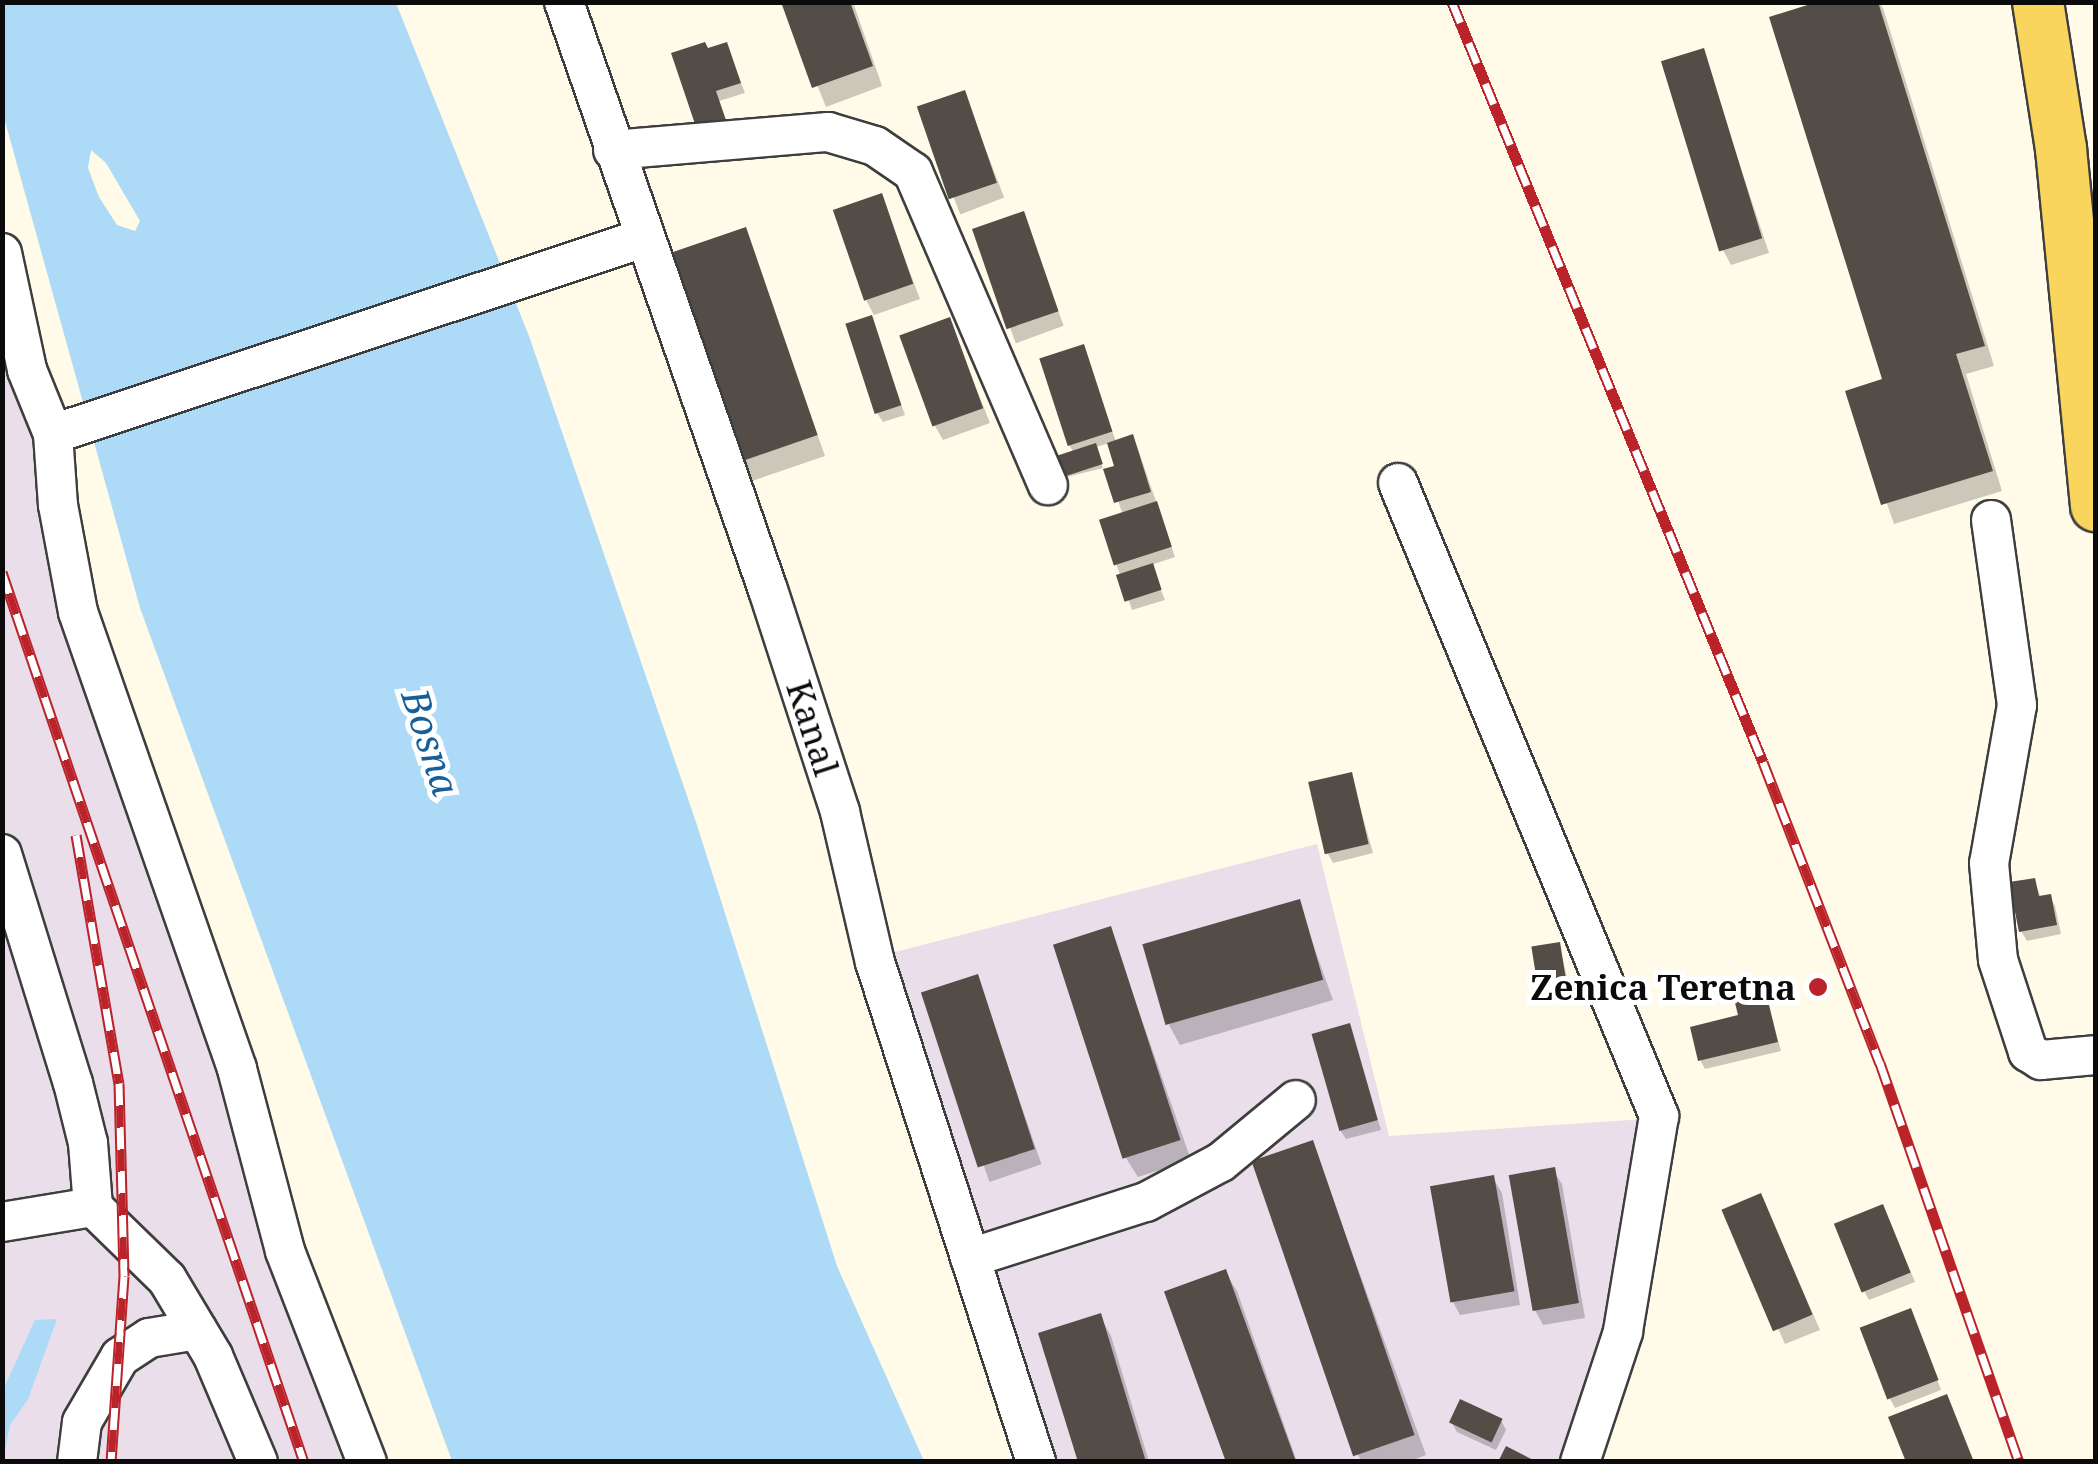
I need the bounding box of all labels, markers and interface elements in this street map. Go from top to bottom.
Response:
street label: Kanal [778,675,848,781]
water label: Bosna [392,683,470,801]
place label: Zenica Teretna [1530,966,1796,1008]
marker: Zenica Teretna [1805,974,1831,1000]

